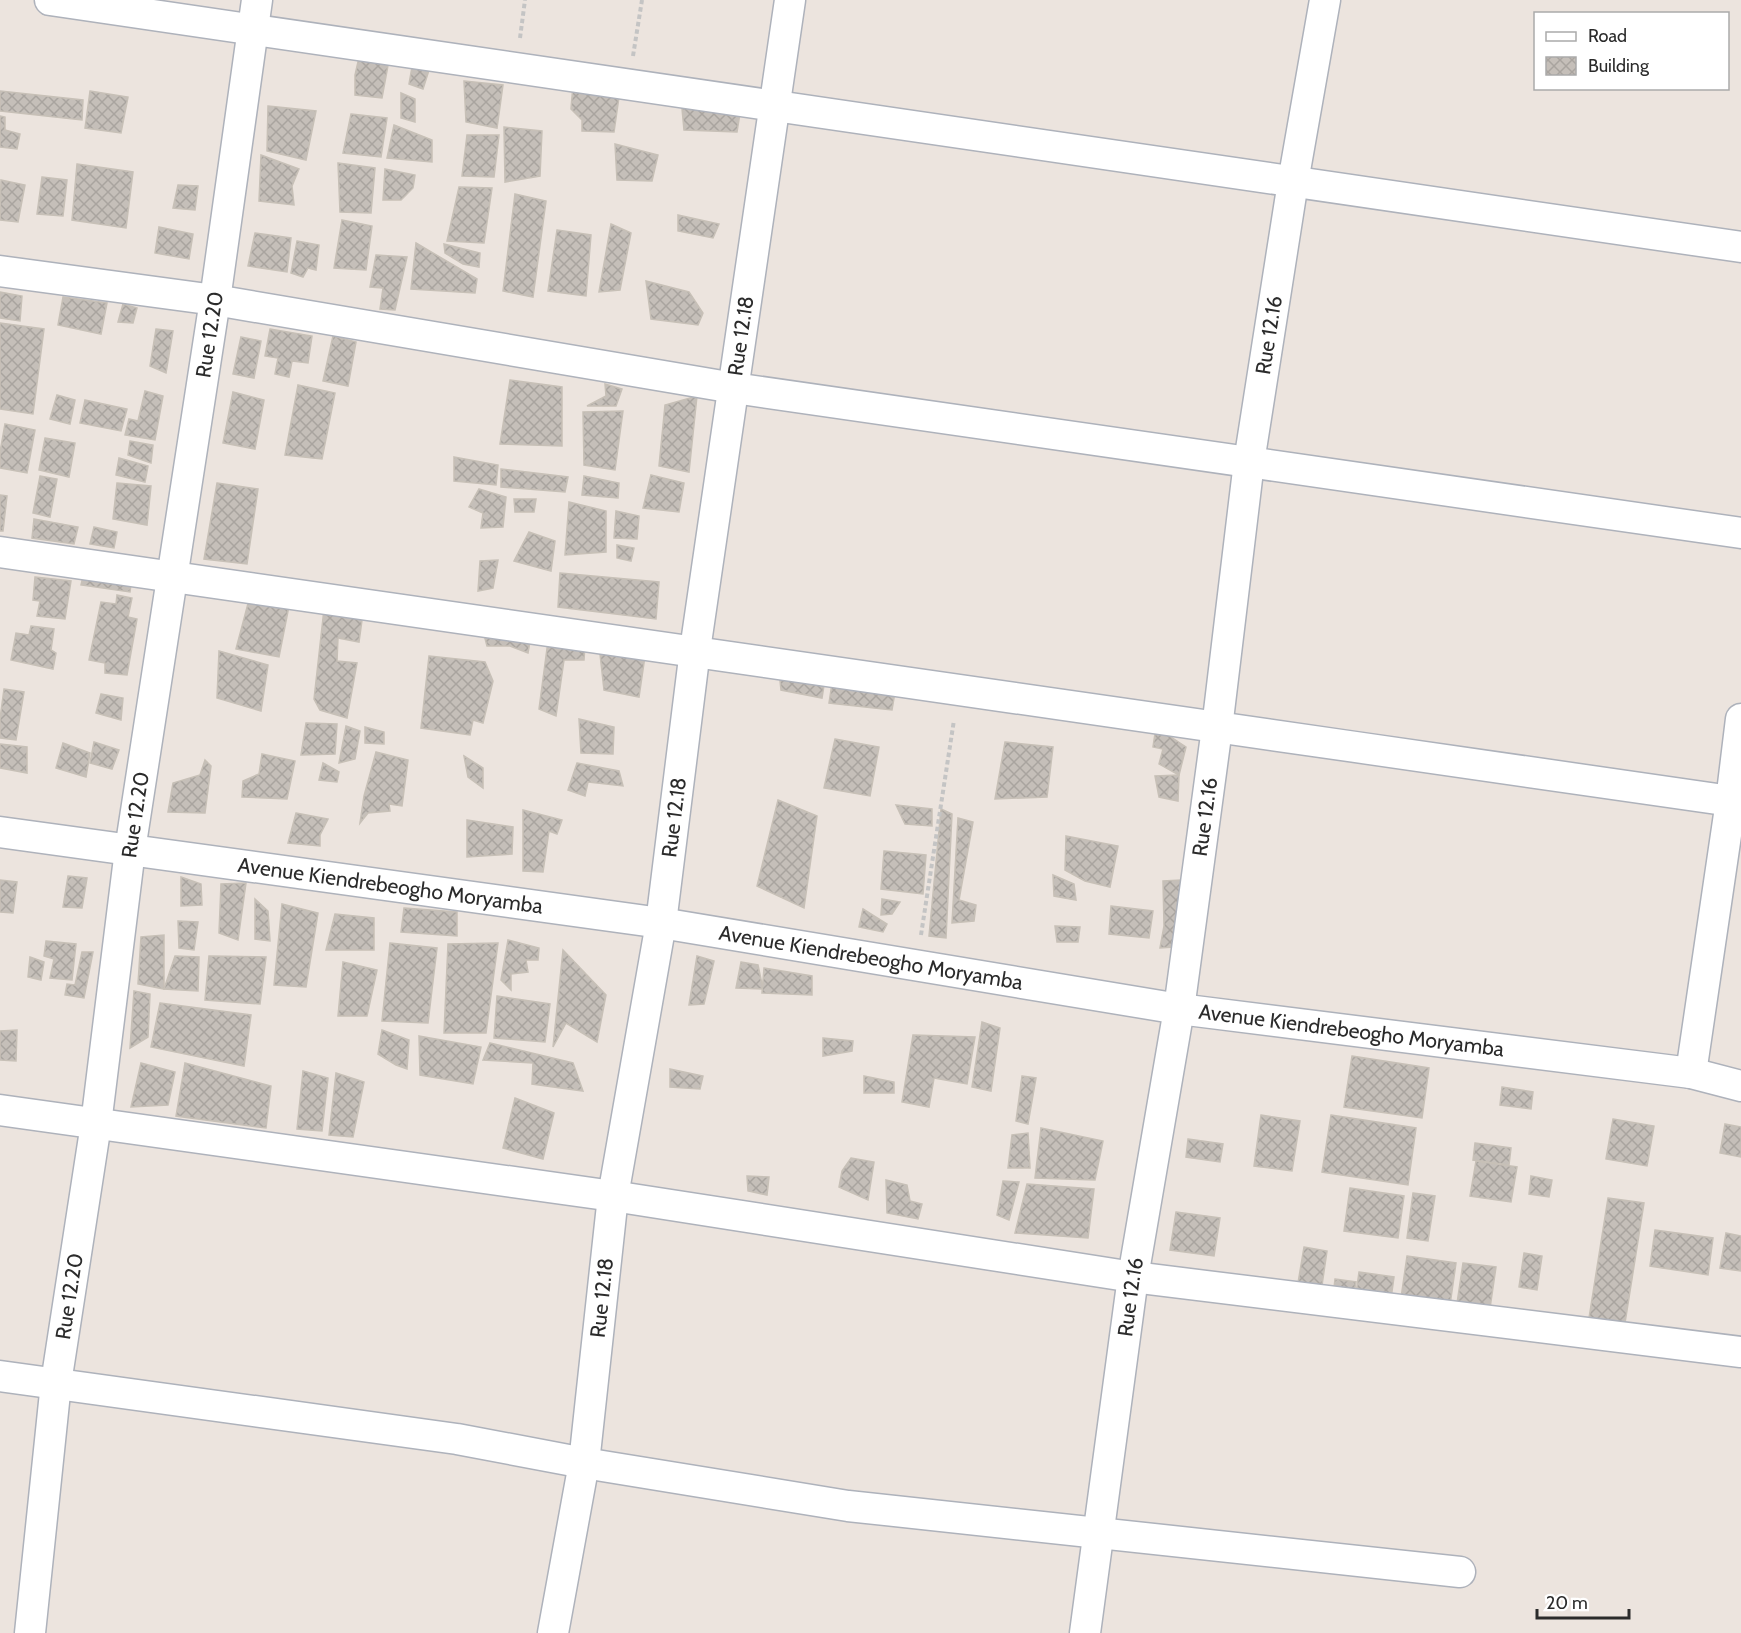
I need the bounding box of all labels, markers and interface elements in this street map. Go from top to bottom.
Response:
legend [1534,12,1729,90]
text: Road [1588,25,1627,47]
text: Building [1588,55,1650,77]
street label: Rue 12.20 [190,290,228,379]
street label: Rue 12.18 [722,294,759,378]
street label: Rue 12.16 [1250,294,1287,376]
street label: Rue 12.20 [116,770,154,859]
street label: Rue 12.18 [656,776,691,859]
street label: Rue 12.16 [1187,776,1222,858]
street label: Avenue Kiendrebeogho Moryamba [236,852,544,919]
street label: Avenue Kiendrebeogho Moryamba [717,920,1025,995]
street label: Avenue Kiendrebeogho Moryamba [1197,999,1505,1062]
street label: Rue 12.20 [50,1251,88,1341]
street label: Rue 12.16 [1112,1255,1148,1338]
street label: Rue 12.18 [585,1256,618,1339]
scale bar [1537,1582,1628,1620]
text: 20 m [1546,1592,1588,1614]

